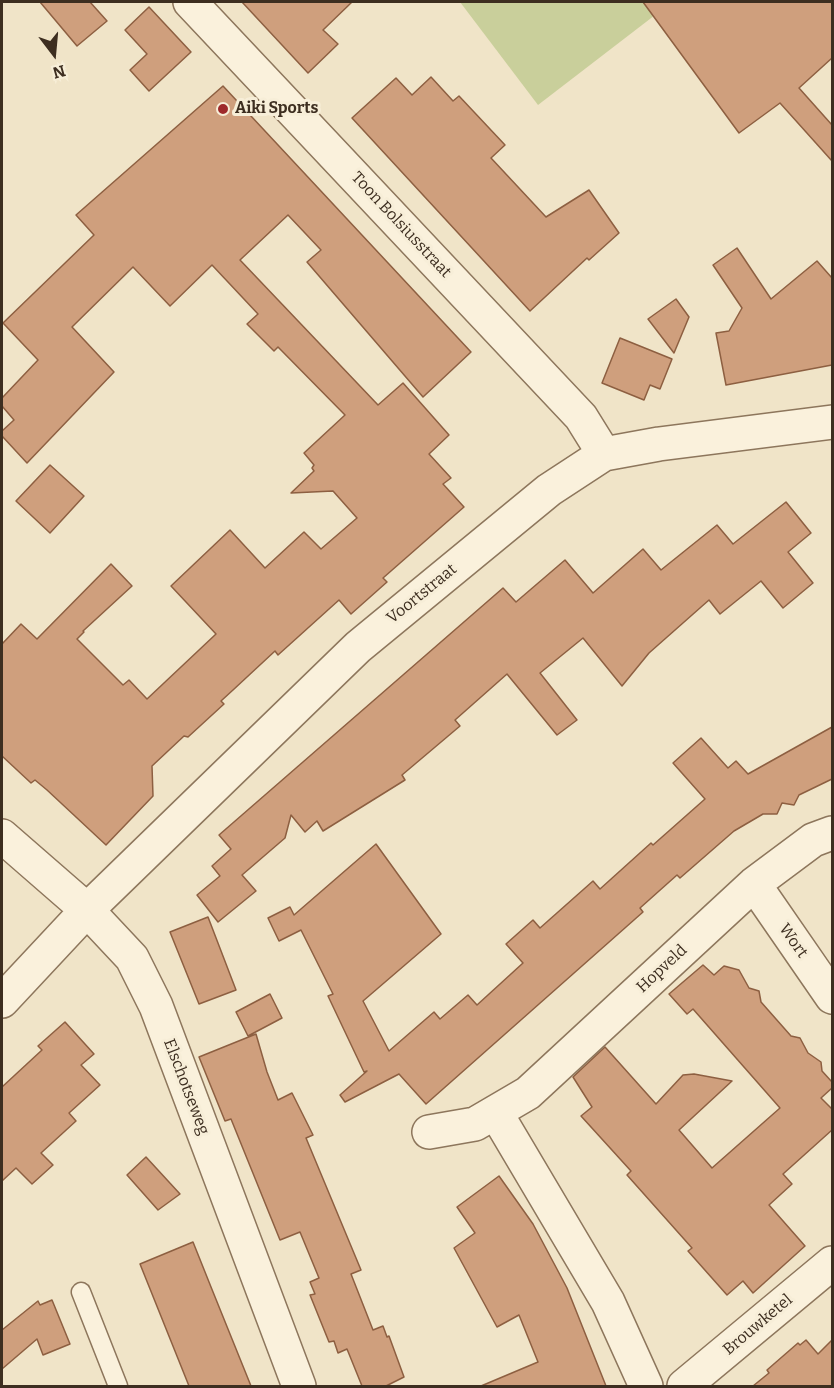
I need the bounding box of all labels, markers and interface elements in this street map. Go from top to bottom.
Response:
north arrow [24,24,84,84]
text: N [51,61,68,83]
place label: Aiki Sports [235,99,318,119]
marker: Aiki Sports [216,102,230,116]
street label: Toon Bolsiusstraat [347,168,455,282]
street label: Voortstraat [383,560,461,628]
street label: Wort [774,920,812,962]
street label: Hopveld [633,941,691,997]
street label: Elschotseweg [159,1036,213,1138]
street label: Brouwketel [719,1291,797,1359]

